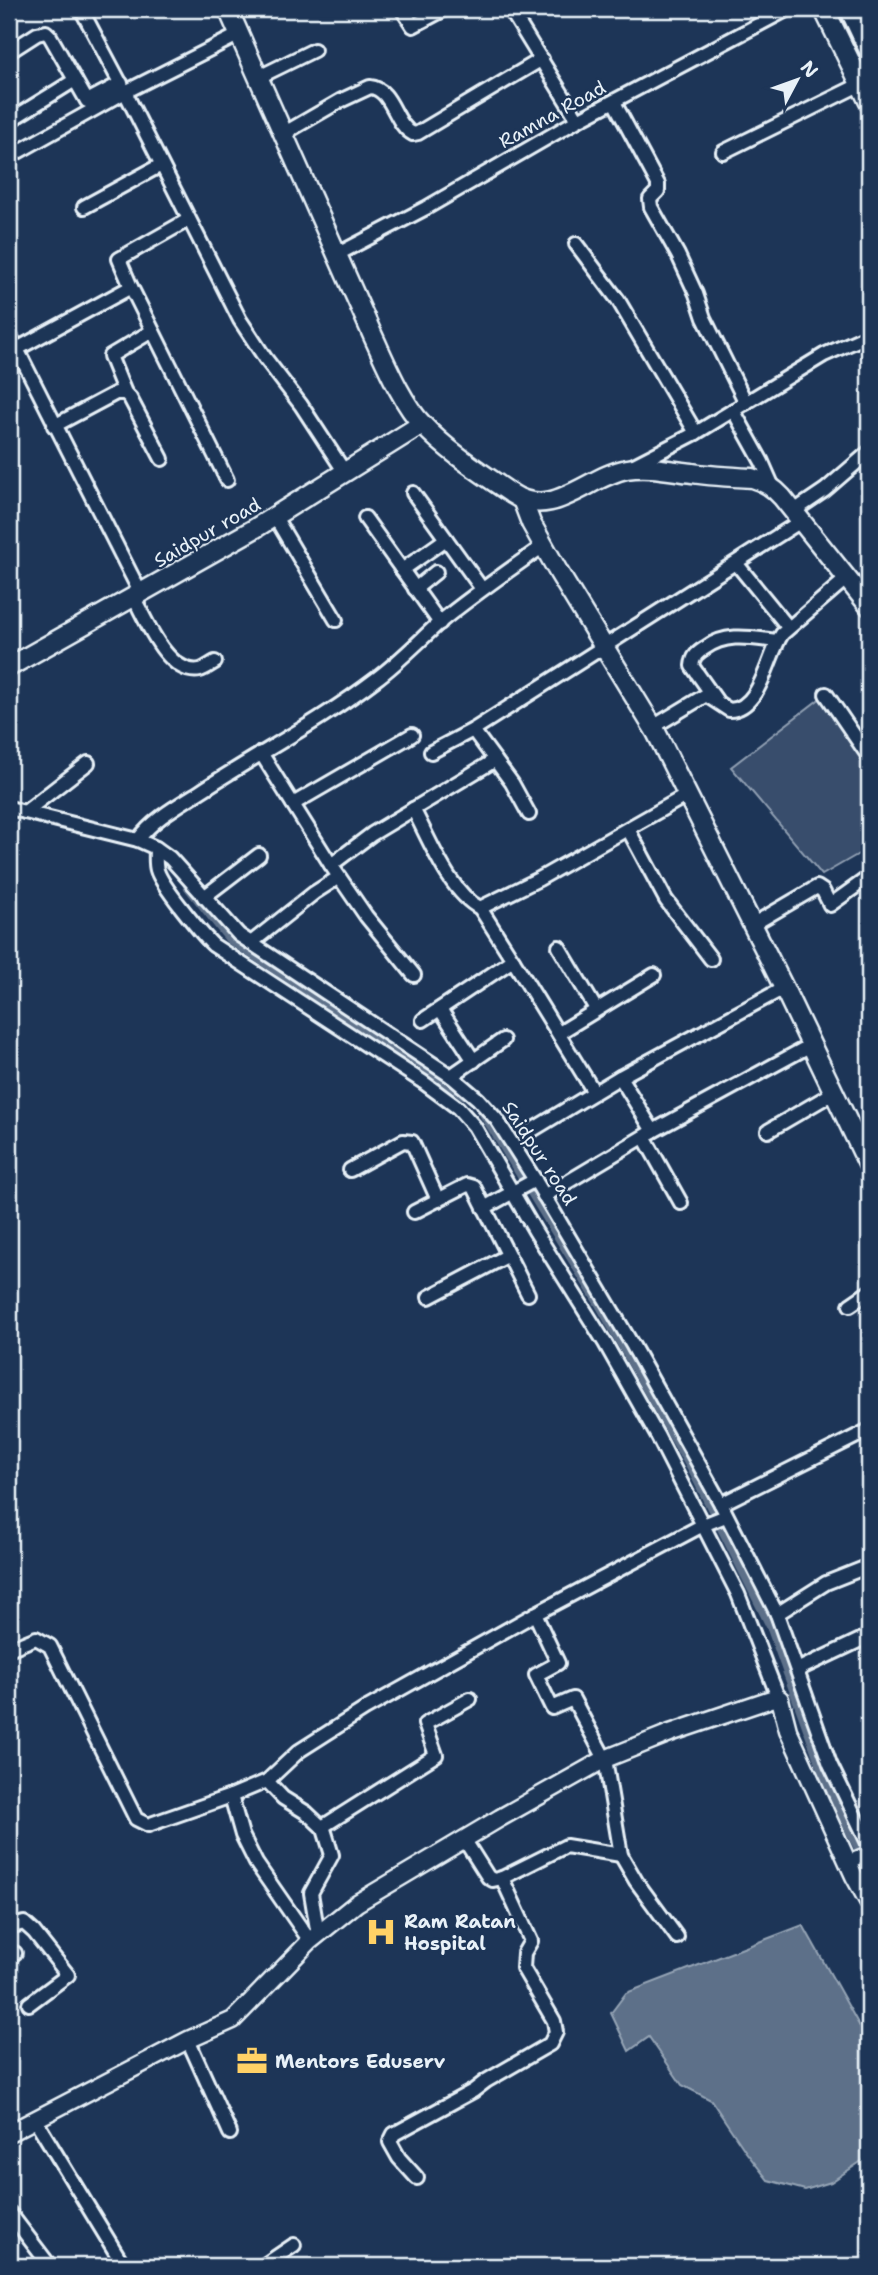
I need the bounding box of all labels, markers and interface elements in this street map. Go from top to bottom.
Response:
north arrow [762,46,832,116]
text: N [795,55,824,83]
street label: Ramna Road [494,75,610,154]
street label: Saidpur road [149,492,265,573]
street label: Saidpur road [497,1096,583,1210]
place label: Ram Ratan Hospital [404,1909,516,1956]
hospital icon: Ram Ratan Hospital [364,1915,398,1949]
office icon: Mentors Eduserv [235,2044,269,2078]
place label: Mentors Eduserv [275,2049,446,2074]

